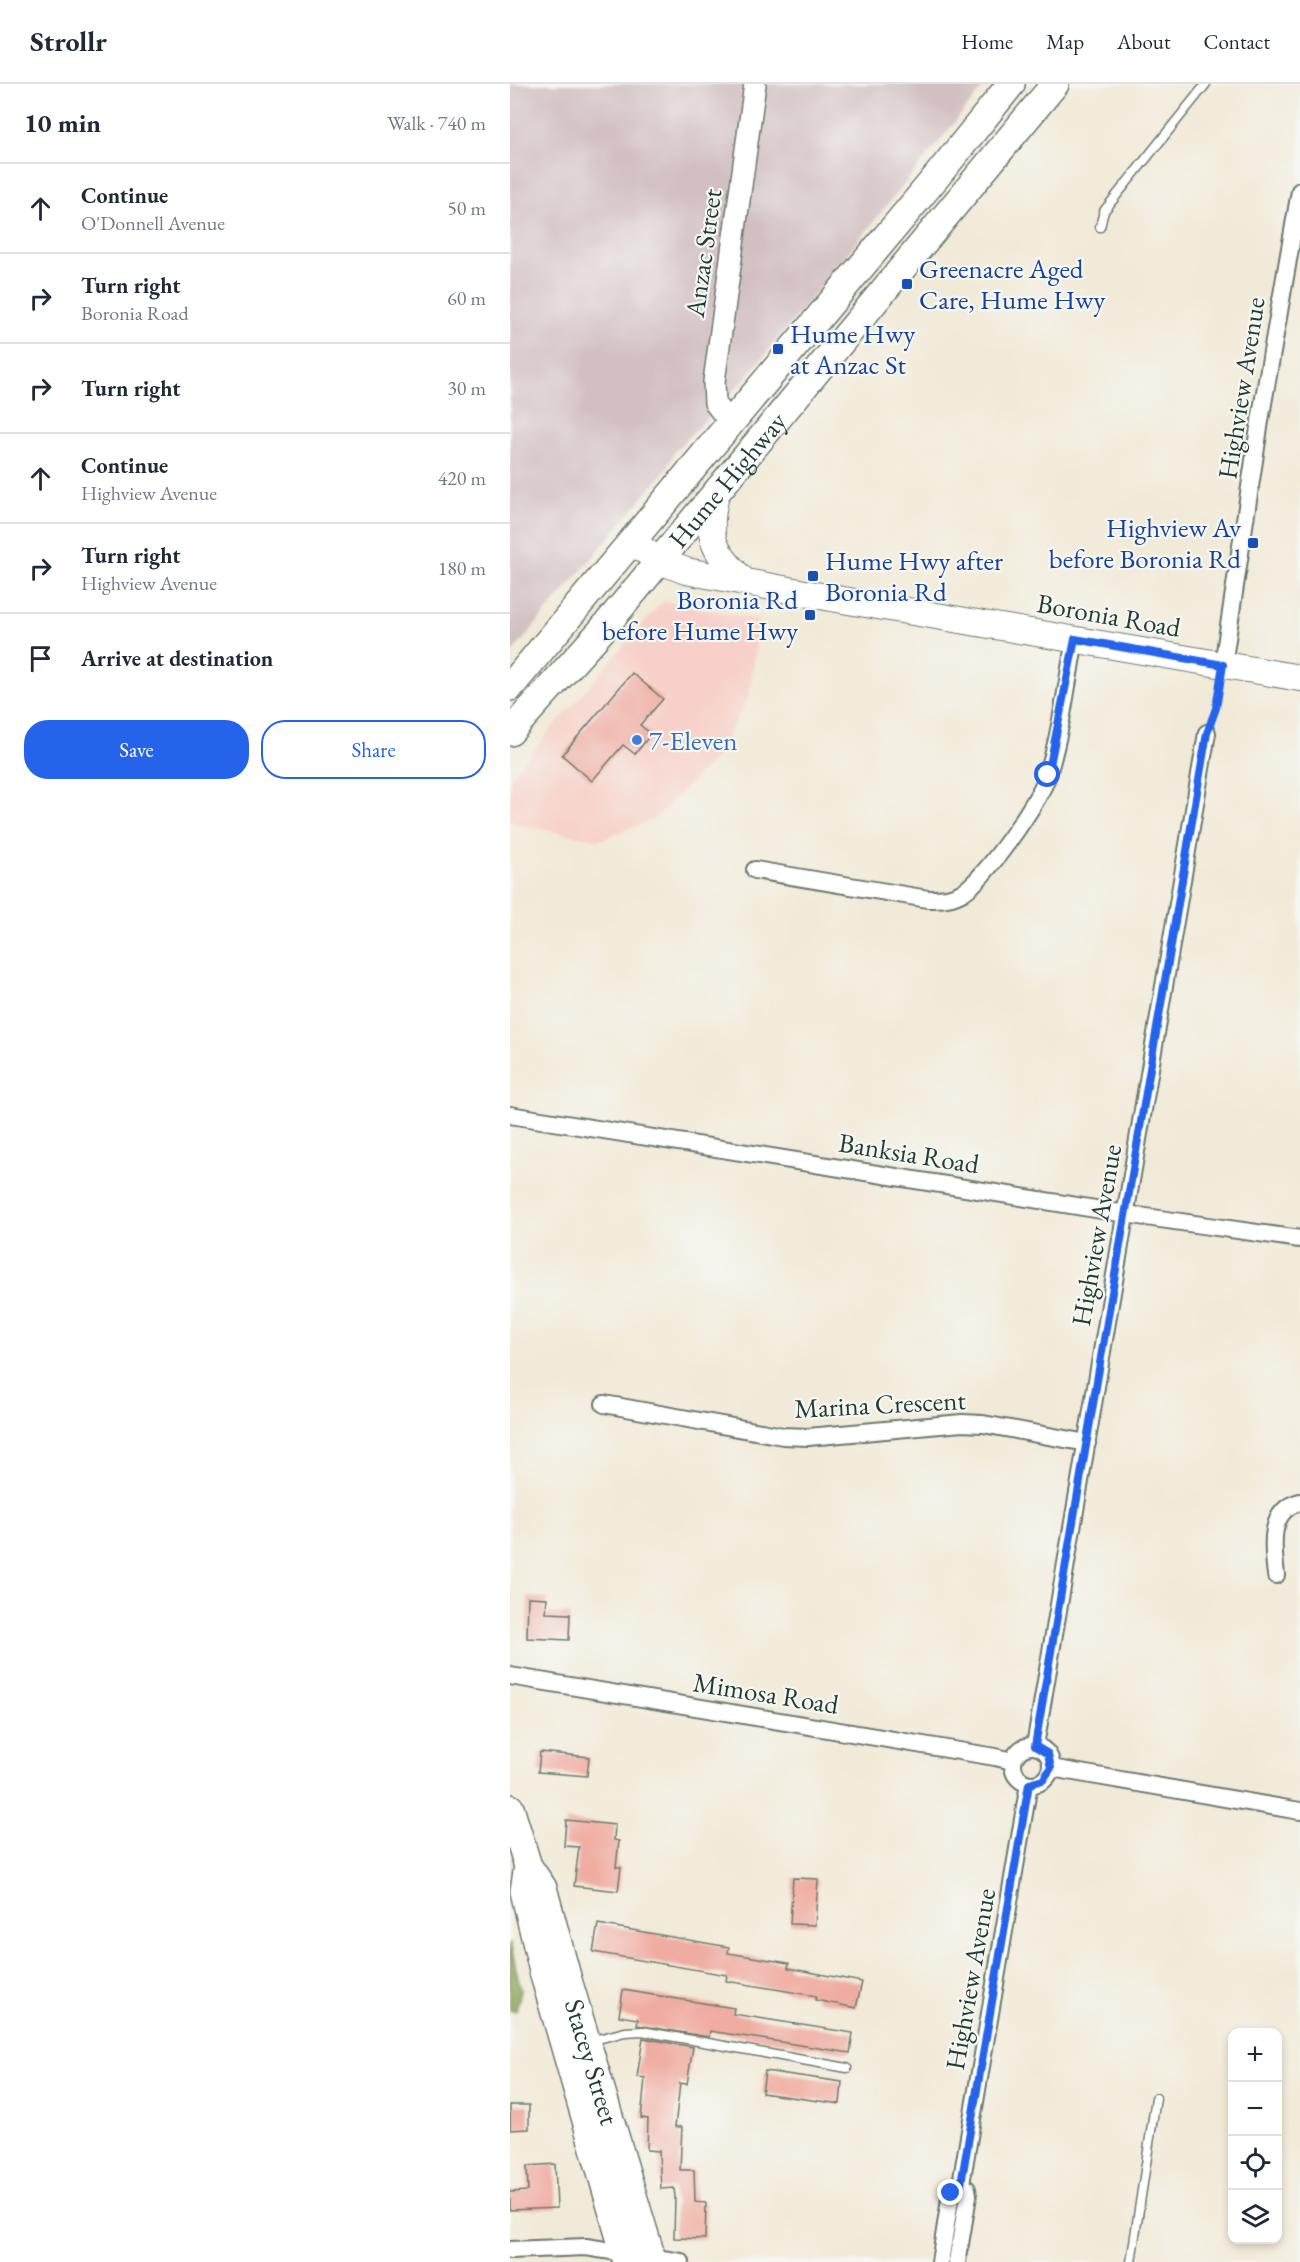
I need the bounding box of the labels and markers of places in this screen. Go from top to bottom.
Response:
place label: Greenacre Aged Care, Hume Hwy [919,251,1106,317]
marker: Greenacre Aged Care, Hume Hwy [900,277,914,291]
place label: Hume Hwy at Anzac St [790,316,915,382]
marker: Hume Hwy at Anzac St [771,342,785,356]
place label: Highview Av before Boronia Rd [1049,510,1241,576]
marker: Highview Av before Boronia Rd [1246,536,1260,550]
place label: Hume Hwy after Boronia Rd [825,543,1003,609]
marker: Hume Hwy after Boronia Rd [806,569,820,583]
place label: Boronia Rd before Hume Hwy [602,582,798,648]
marker: Boronia Rd before Hume Hwy [803,608,817,622]
place label: 7-Eleven [649,723,738,758]
marker: 7-Eleven [630,733,644,747]

